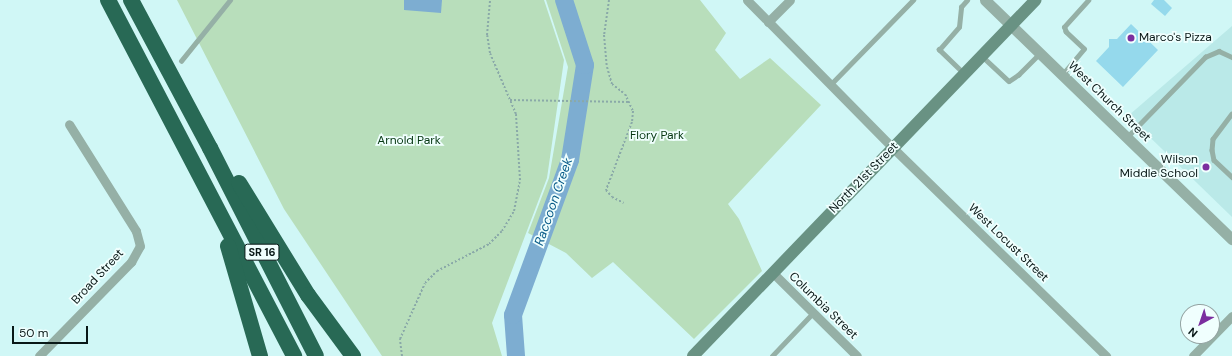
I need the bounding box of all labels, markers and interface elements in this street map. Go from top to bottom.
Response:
place label: Marco's Pizza [1139,31,1212,45]
marker: Marco's Pizza [1126,33,1136,43]
street label: West Church Street [1065,59,1153,145]
park label: Flory Park [630,129,684,143]
park label: Arnold Park [377,134,441,148]
street label: North 21st Street [827,140,901,216]
place label: Wilson Middle School [1120,153,1198,181]
water label: Raccoon Creek [532,156,576,248]
marker: Wilson Middle School [1201,162,1211,172]
street label: West Locust Street [965,201,1051,285]
road number: SR 16 [244,243,280,261]
street label: Broad Street [69,247,127,307]
street label: Columbia Street [786,270,860,342]
north arrow [1180,304,1220,344]
scale bar [14,318,90,344]
text: N [1185,324,1201,340]
text: 50 m [19,325,48,341]

